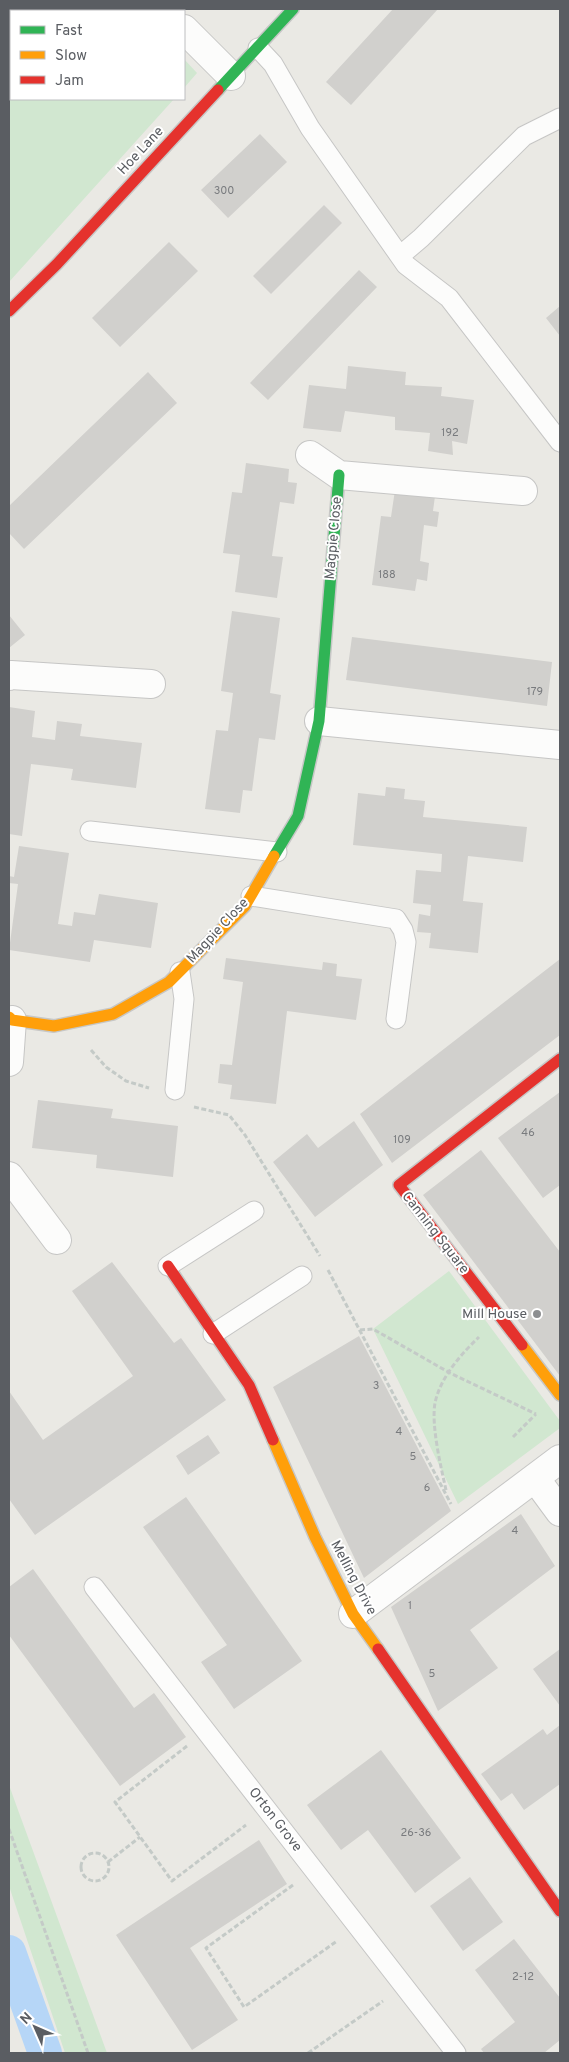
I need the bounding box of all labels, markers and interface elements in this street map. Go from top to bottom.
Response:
legend [10,10,185,100]
text: Fast [55,22,83,41]
text: Slow [55,47,87,66]
text: Jam [55,72,84,91]
street label: Hoe Lane [114,123,168,179]
house number: 300 [214,184,234,198]
house number: 192 [441,426,459,440]
street label: Magpie Close [322,496,346,580]
house number: 188 [378,568,396,582]
house number: 179 [527,685,543,699]
street label: Magpie Close [183,895,253,967]
house number: 46 [521,1126,535,1140]
house number: 109 [393,1133,411,1147]
street label: Canning Square [398,1189,472,1277]
place label: Mill House [462,1306,527,1323]
marker: Mill House [531,1308,543,1320]
house number: 3 [373,1379,379,1393]
house number: 4 [396,1425,403,1439]
house number: 5 [410,1450,417,1464]
house number: 6 [424,1481,430,1495]
house number: 4 [512,1524,519,1538]
street label: Melling Drive [326,1538,380,1618]
house number: 1 [408,1599,412,1613]
house number: 5 [429,1667,436,1681]
street label: Orton Grove [245,1784,305,1856]
house number: 26-36 [401,1826,431,1840]
house number: 2-12 [512,1970,534,1984]
north arrow [10,2002,60,2052]
text: N [17,2009,36,2028]

